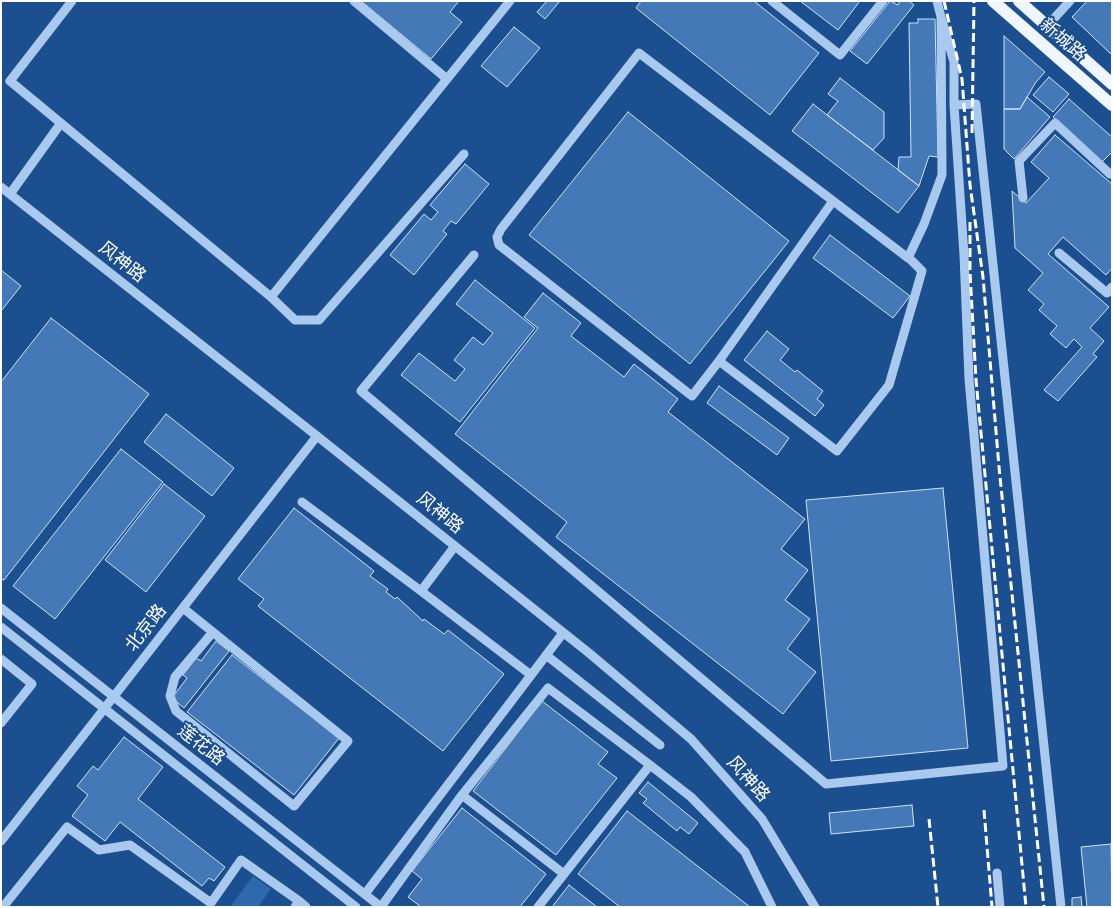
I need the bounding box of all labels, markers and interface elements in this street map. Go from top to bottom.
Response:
street label: 新城路 [1036,14,1090,66]
street label: 风神路 [94,237,150,287]
street label: 风神路 [412,488,468,538]
street label: 北京路 [121,600,171,656]
street label: 莲花路 [173,720,229,770]
street label: 风神路 [722,752,774,806]

